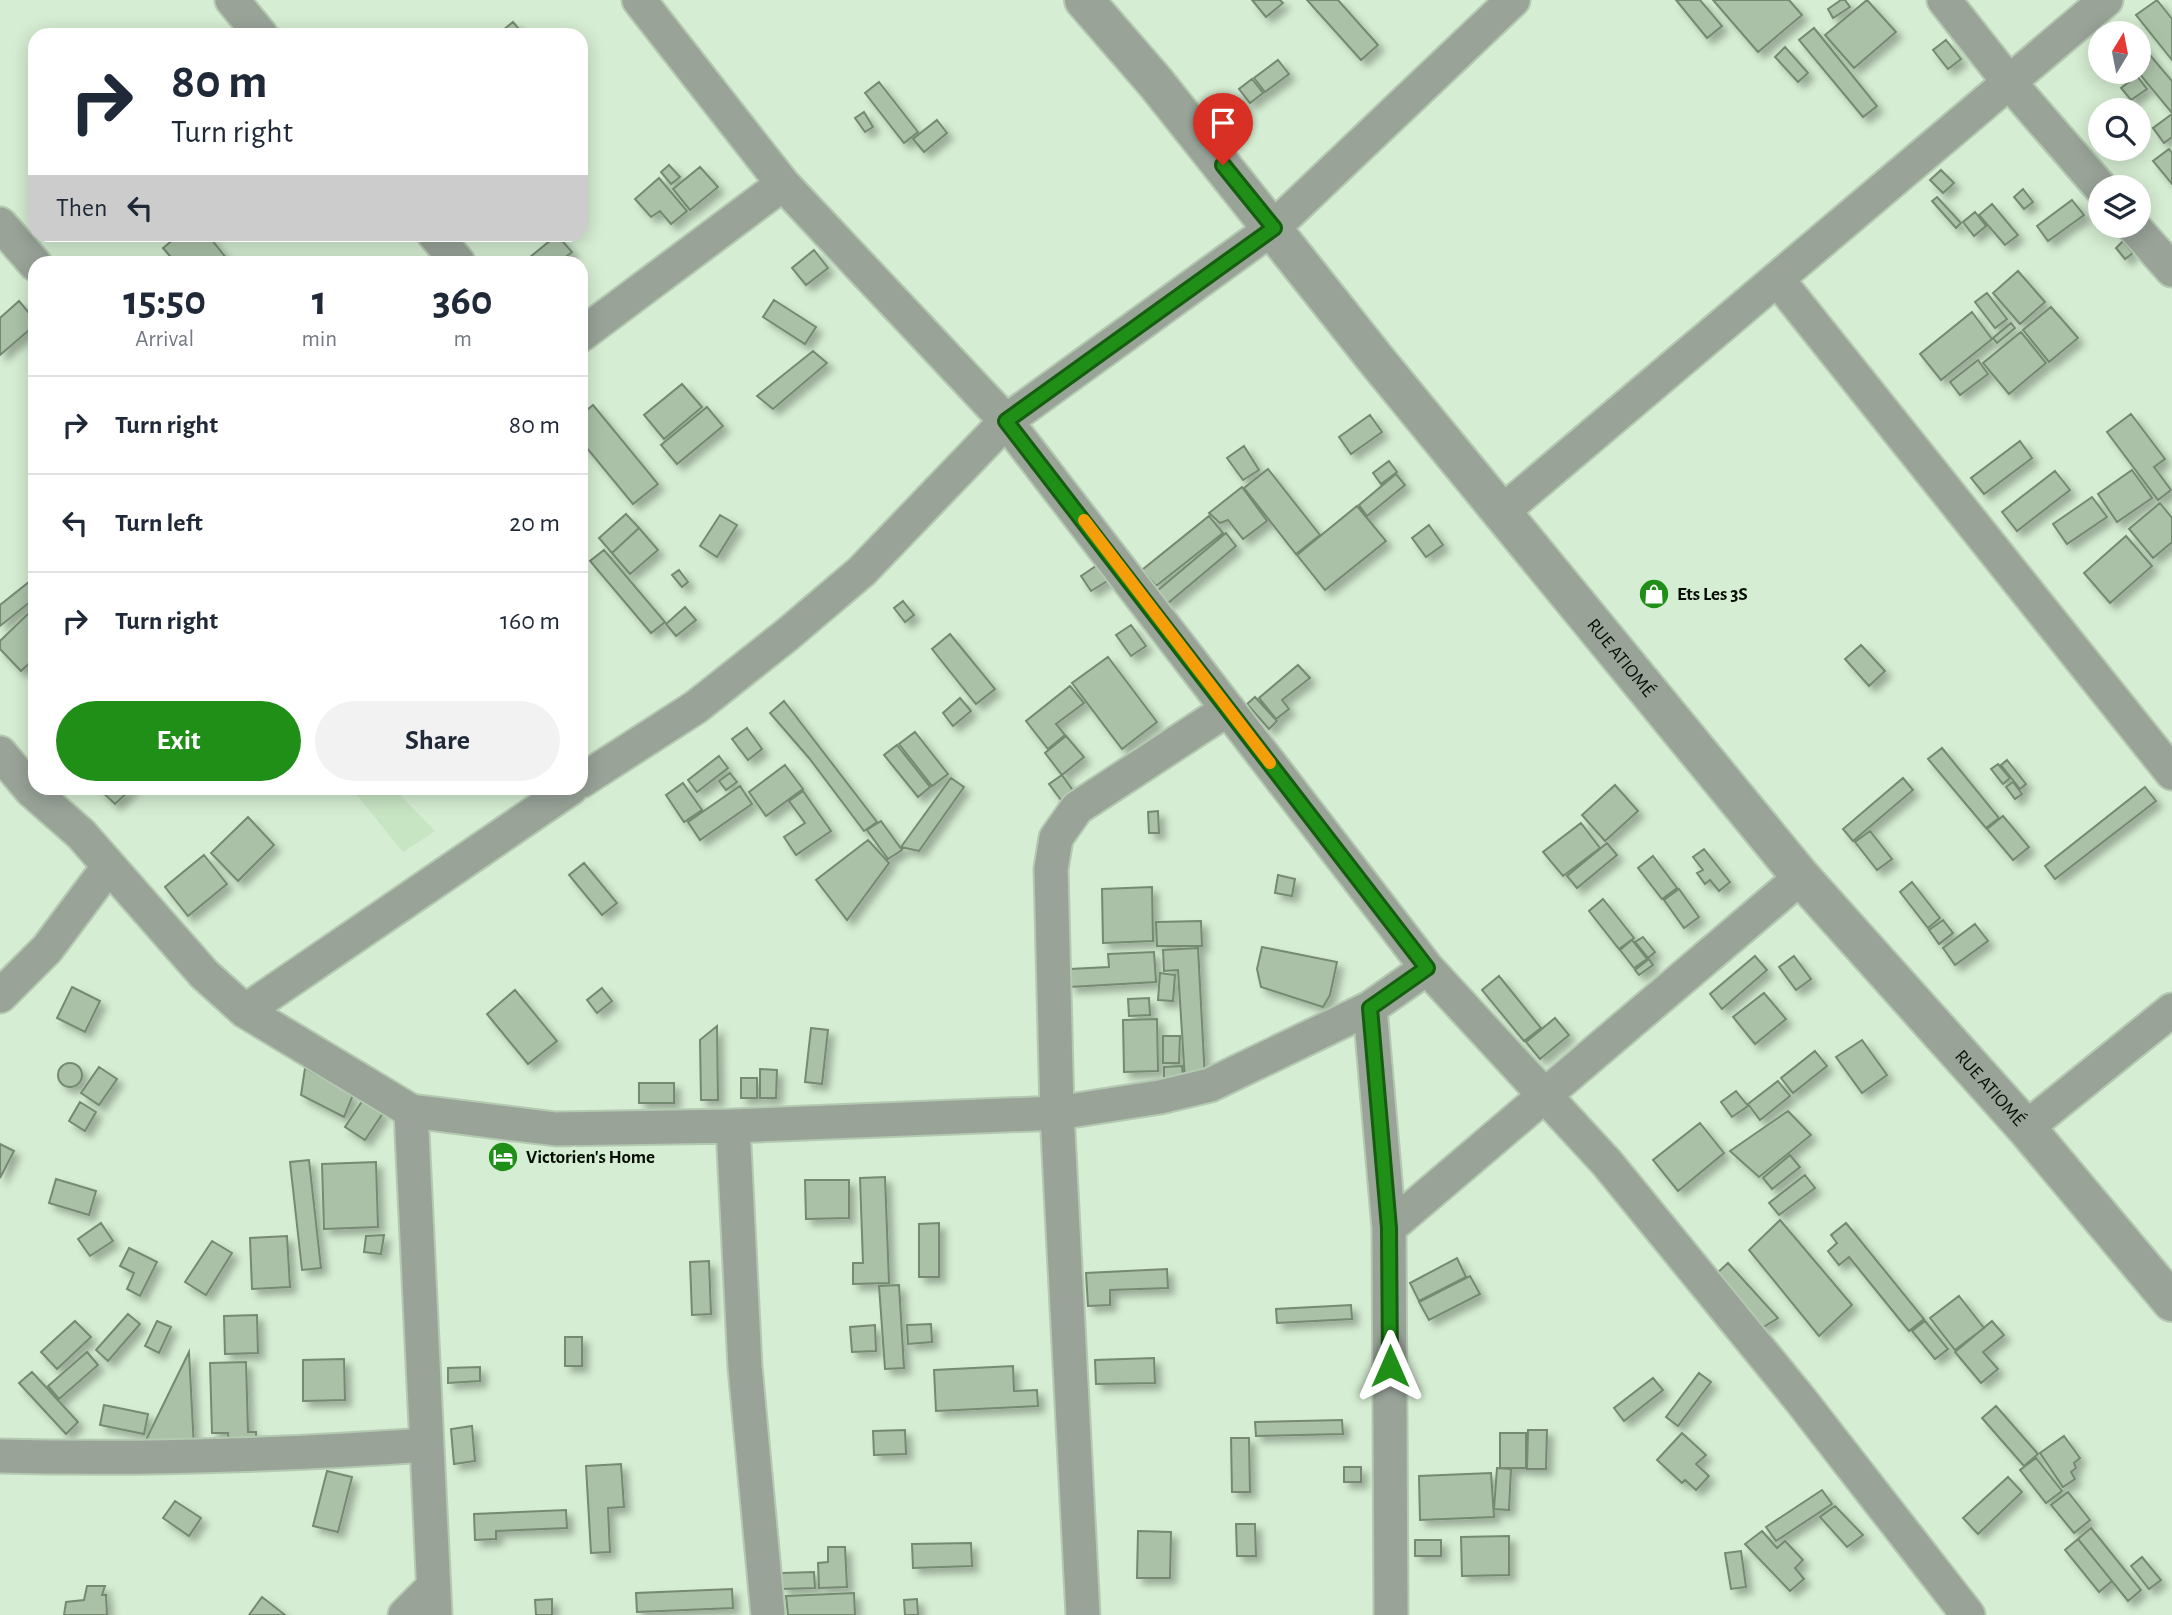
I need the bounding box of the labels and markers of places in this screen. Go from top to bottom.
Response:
pin [1193,93,1253,165]
shop icon: Ets Les 3S [1637,577,1671,611]
place label: Ets Les 3S [1677,585,1748,604]
hotel icon: Victorien's Home [486,1140,520,1174]
place label: Victorien's Home [526,1148,655,1167]

